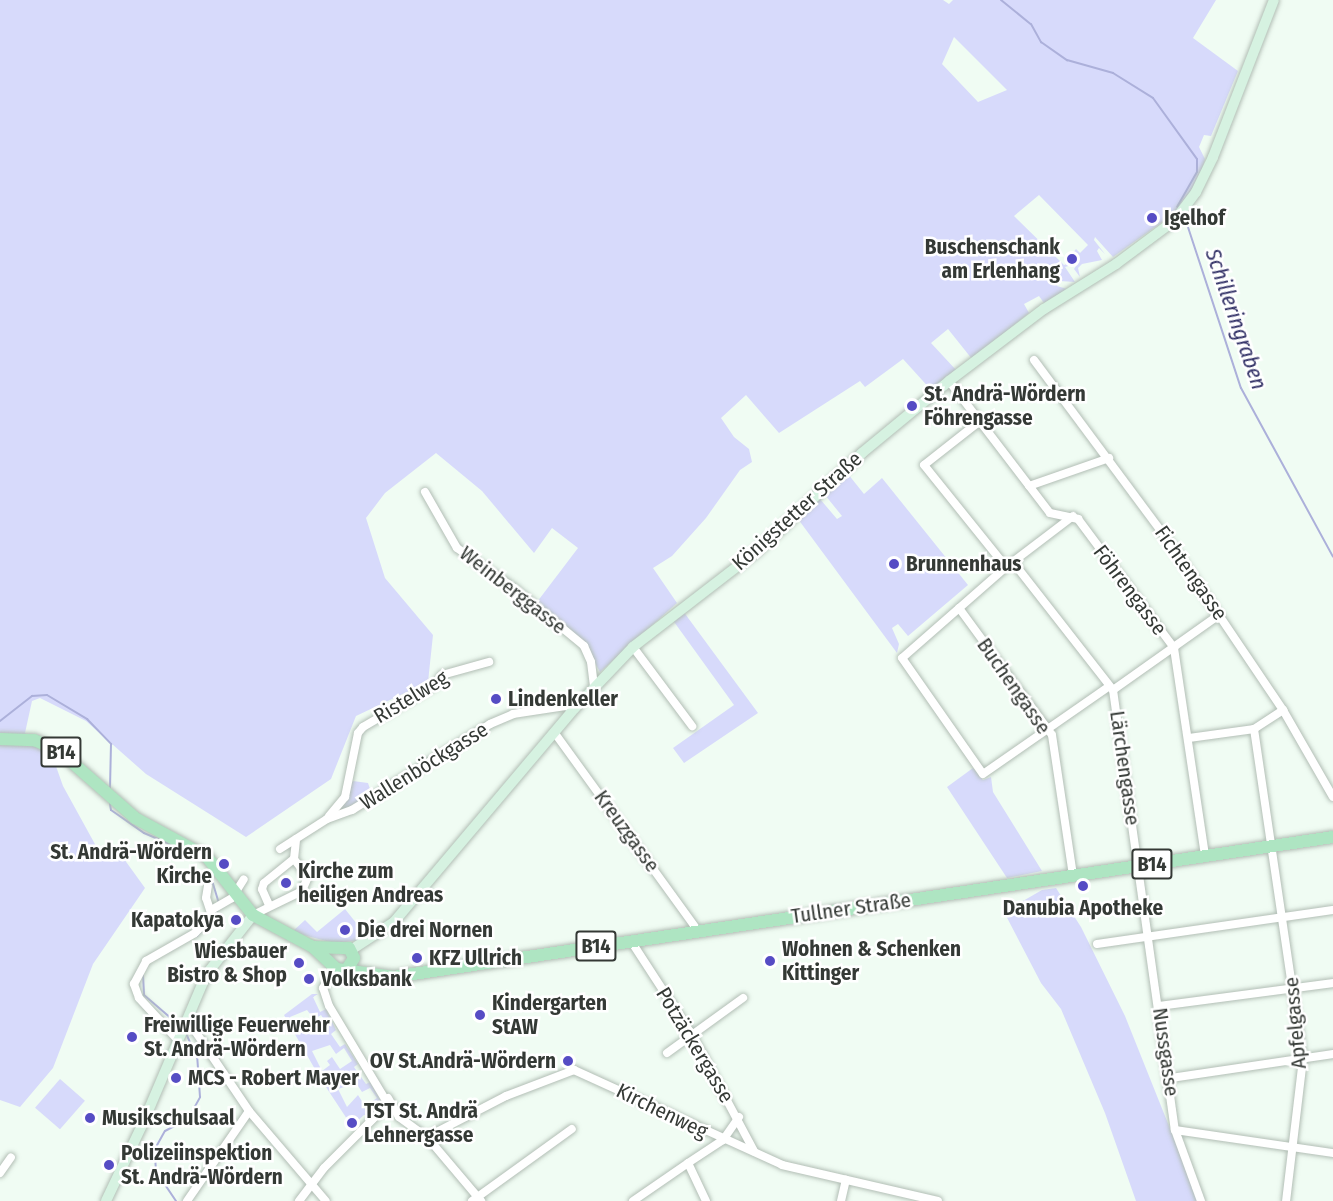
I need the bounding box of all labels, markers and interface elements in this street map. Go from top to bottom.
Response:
place label: Igelhof [1164,205,1225,231]
marker: Igelhof [1145,211,1159,225]
place label: Buschenschank am Erlenhang [925,234,1060,284]
water label: Schilleringraben [1200,245,1272,393]
marker: Buschenschank am Erlenhang [1065,252,1079,266]
place label: St. Andrä-Wördern Föhrengasse [924,381,1086,431]
marker: St. Andrä-Wördern Föhrengasse [905,399,919,413]
street label: Königstetter Straße [727,446,867,576]
street label: Fichtengasse [1149,521,1233,625]
street label: Föhrengasse [1088,540,1172,640]
street label: Weinberggasse [455,541,571,639]
place label: Brunnenhaus [906,551,1022,577]
marker: Brunnenhaus [887,557,901,571]
street label: Buchengasse [972,633,1056,739]
street label: Ristelweg [369,665,453,729]
place label: Lindenkeller [508,686,618,712]
marker: Lindenkeller [489,692,503,706]
street label: Lärchengasse [1104,709,1146,827]
street label: Wallenböckgasse [355,717,493,815]
road number: B14 [40,735,82,769]
street label: Kreuzgasse [589,785,665,877]
place label: St. Andrä-Wördern Kirche [50,839,212,889]
road number: B14 [1131,847,1173,881]
marker: St. Andrä-Wördern Kirche [217,857,231,871]
place label: Kirche zum heiligen Andreas [298,858,443,908]
marker: Kirche zum heiligen Andreas [279,876,293,890]
marker: Danubia Apotheke [1076,879,1090,893]
street label: Tullner Straße [790,887,912,929]
place label: Danubia Apotheke [1003,895,1163,921]
place label: Kapatokya [131,907,224,933]
marker: Kapatokya [229,913,243,927]
place label: Die drei Nornen [357,917,493,943]
marker: Die drei Nornen [338,923,352,937]
road number: B14 [575,929,617,963]
place label: Wohnen & Schenken Kittinger [782,936,961,986]
place label: Wiesbauer Bistro & Shop [167,938,287,988]
place label: KFZ Ullrich [429,945,522,971]
marker: KFZ Ullrich [410,951,424,965]
marker: Wohnen & Schenken Kittinger [763,954,777,968]
marker: Wiesbauer Bistro & Shop [292,956,306,970]
place label: Volksbank [321,966,412,992]
marker: Volksbank [302,972,316,986]
street label: Apfelgasse [1278,976,1312,1070]
street label: Potzäckergasse [651,983,739,1107]
place label: Kindergarten StAW [492,990,607,1040]
street label: Nussgasse [1147,1006,1185,1098]
marker: Kindergarten StAW [473,1008,487,1022]
place label: Freiwillige Feuerwehr St. Andrä-Wördern [144,1012,330,1062]
marker: Freiwillige Feuerwehr St. Andrä-Wördern [125,1030,139,1044]
place label: OV St.Andrä-Wördern [370,1048,556,1074]
marker: OV St.Andrä-Wördern [561,1054,575,1068]
place label: MCS - Robert Mayer [188,1065,359,1091]
marker: MCS - Robert Mayer [169,1071,183,1085]
street label: Kirchenweg [612,1078,712,1144]
place label: TST St. Andrä Lehnergasse [364,1098,478,1148]
place label: Musikschulsaal [102,1105,235,1131]
marker: Musikschulsaal [83,1111,97,1125]
marker: TST St. Andrä Lehnergasse [345,1116,359,1130]
place label: Polizeiinspektion St. Andrä-Wördern [121,1140,283,1190]
marker: Polizeiinspektion St. Andrä-Wördern [102,1158,116,1172]

